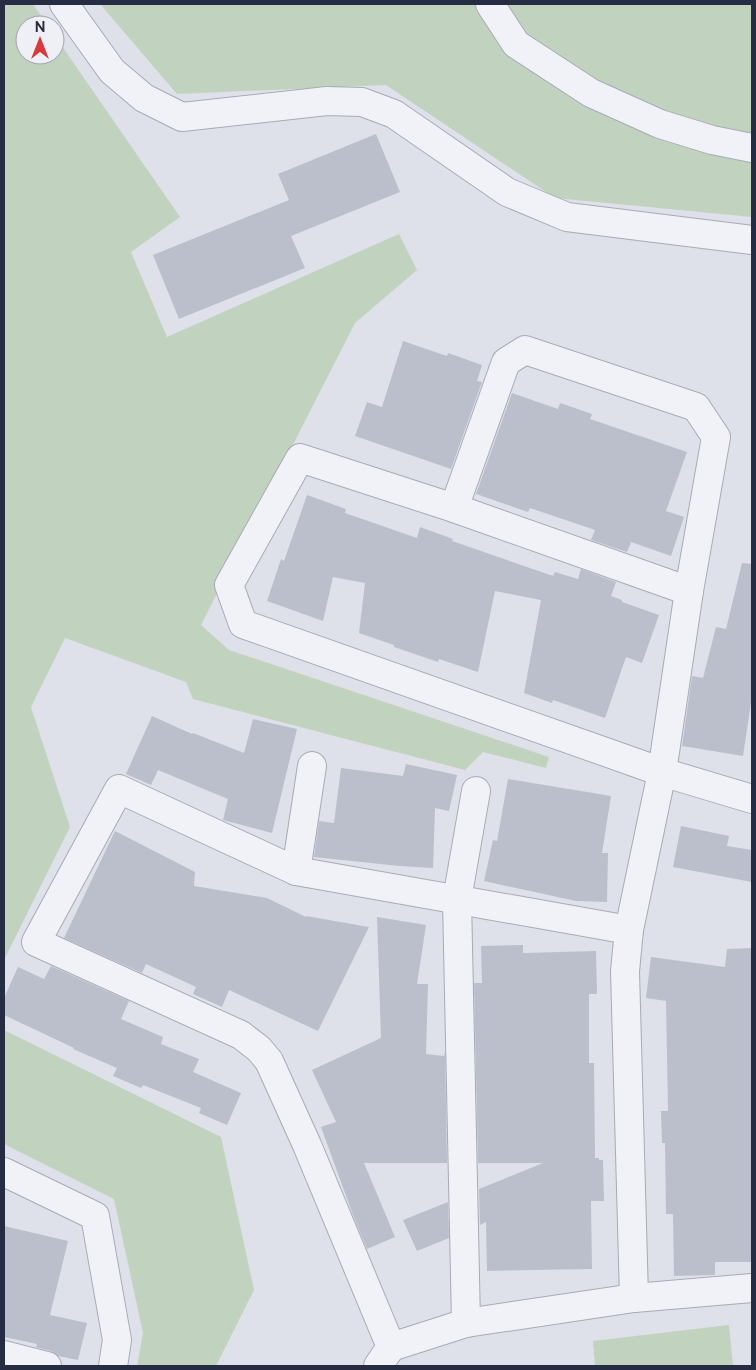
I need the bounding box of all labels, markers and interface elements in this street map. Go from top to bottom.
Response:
north arrow [15,15,65,65]
text: N [35,19,45,35]

